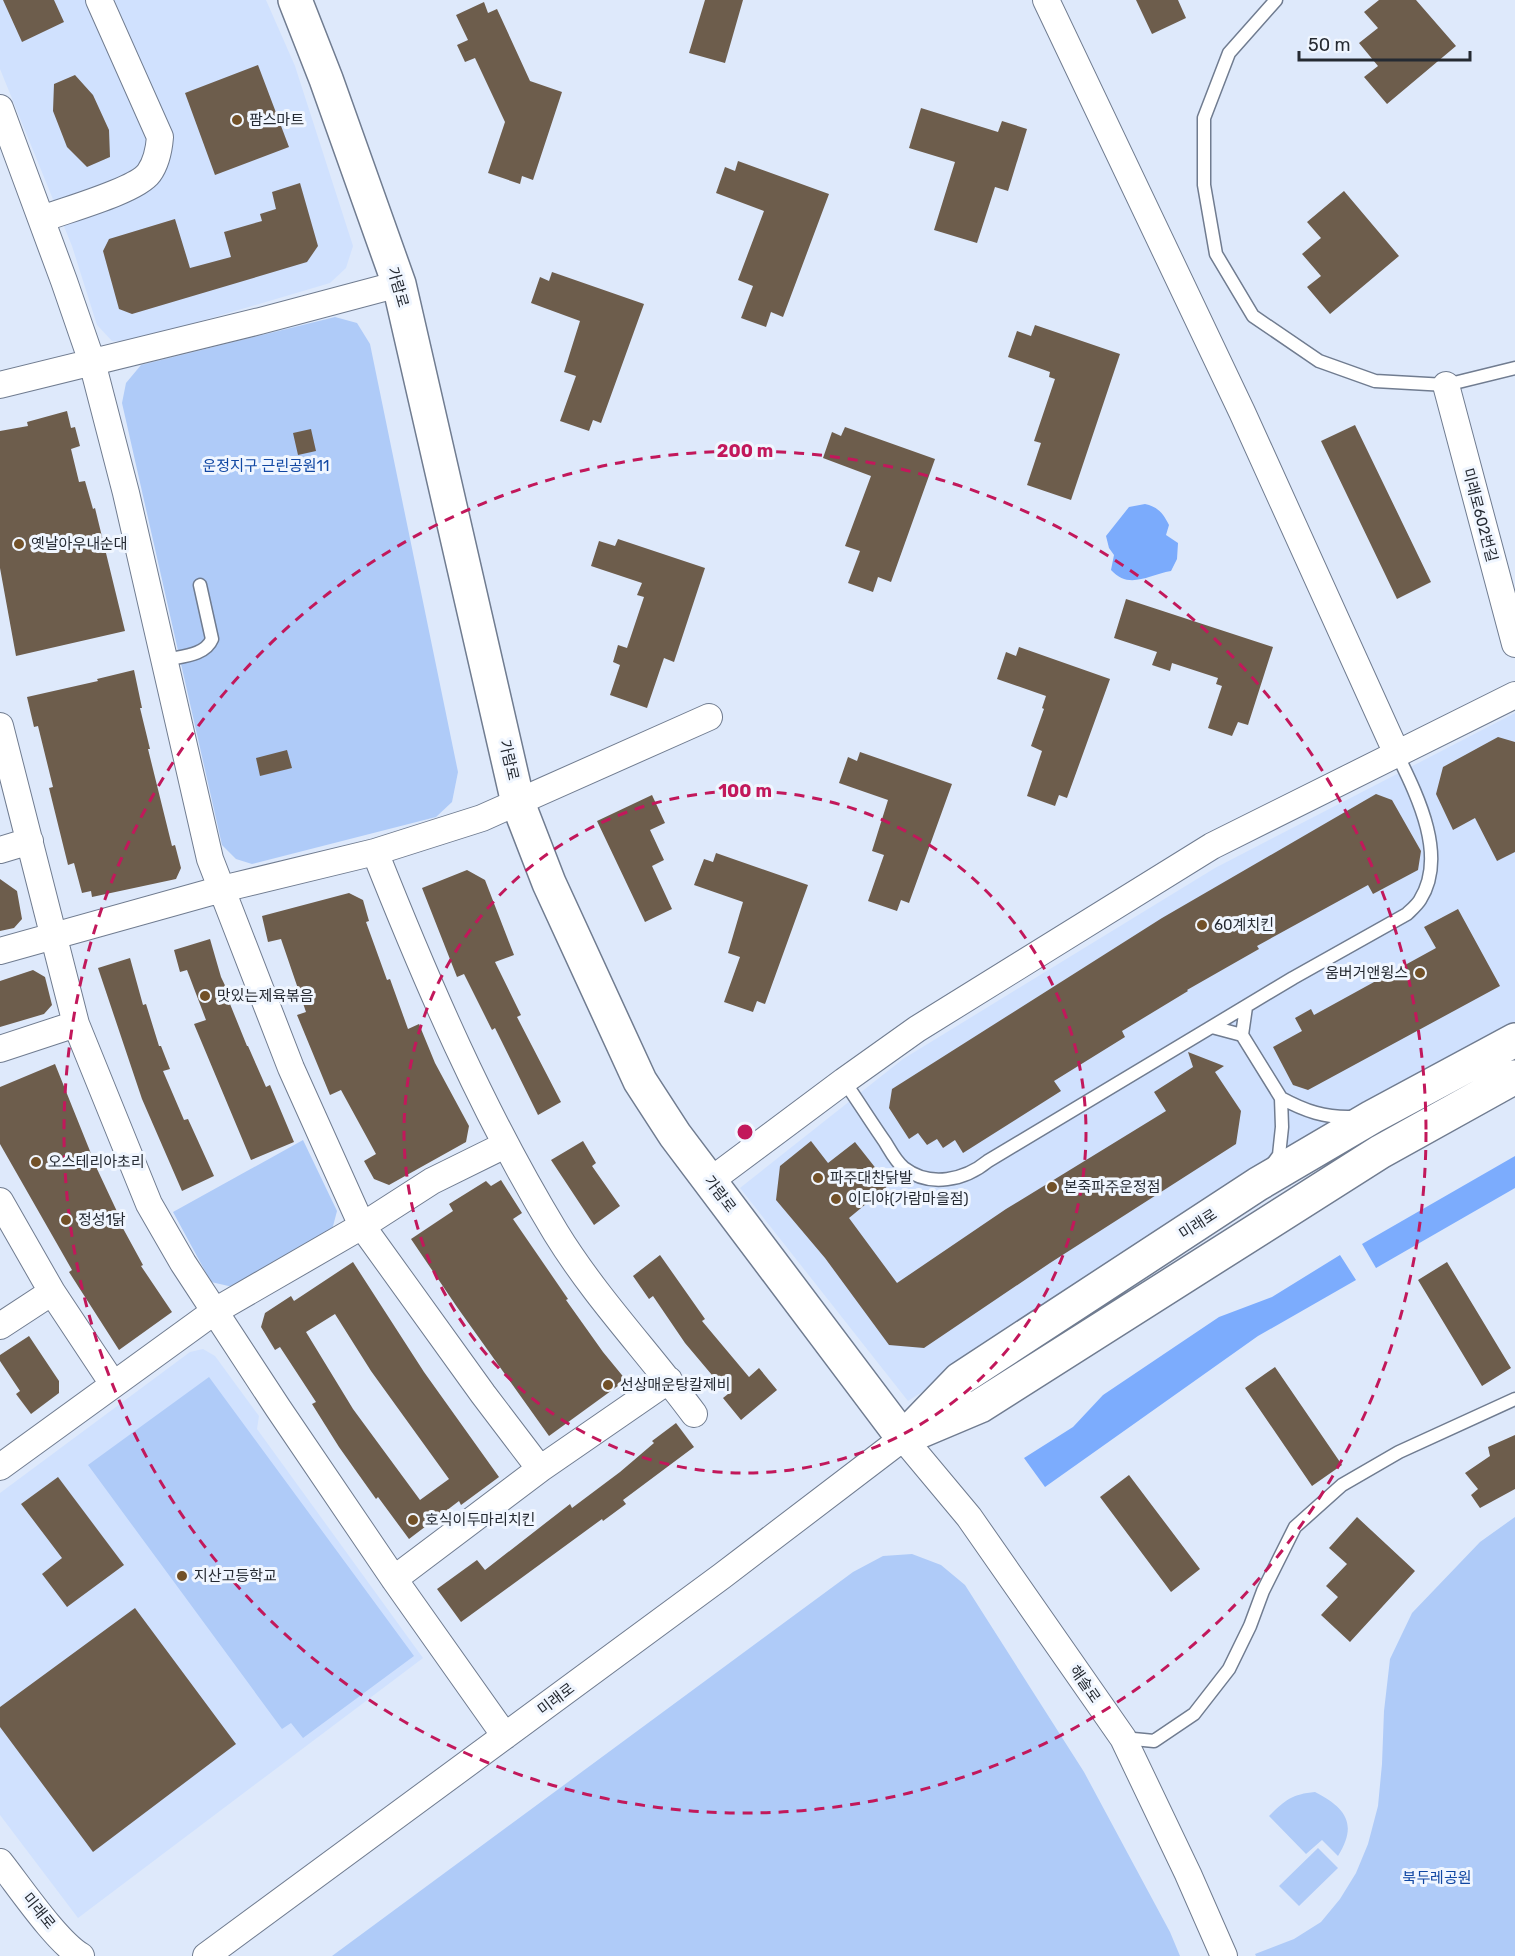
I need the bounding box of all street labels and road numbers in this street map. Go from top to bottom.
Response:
street label: 가람로 [384,265,412,309]
street label: 미래로602번길 [1459,466,1501,564]
street label: 가람로 [496,738,522,782]
street label: 가람로 [700,1172,740,1216]
street label: 미래로 [1176,1205,1220,1243]
street label: 해솔로 [1066,1662,1104,1706]
street label: 미래로 [534,1679,578,1719]
street label: 미래로 [19,1889,59,1933]

